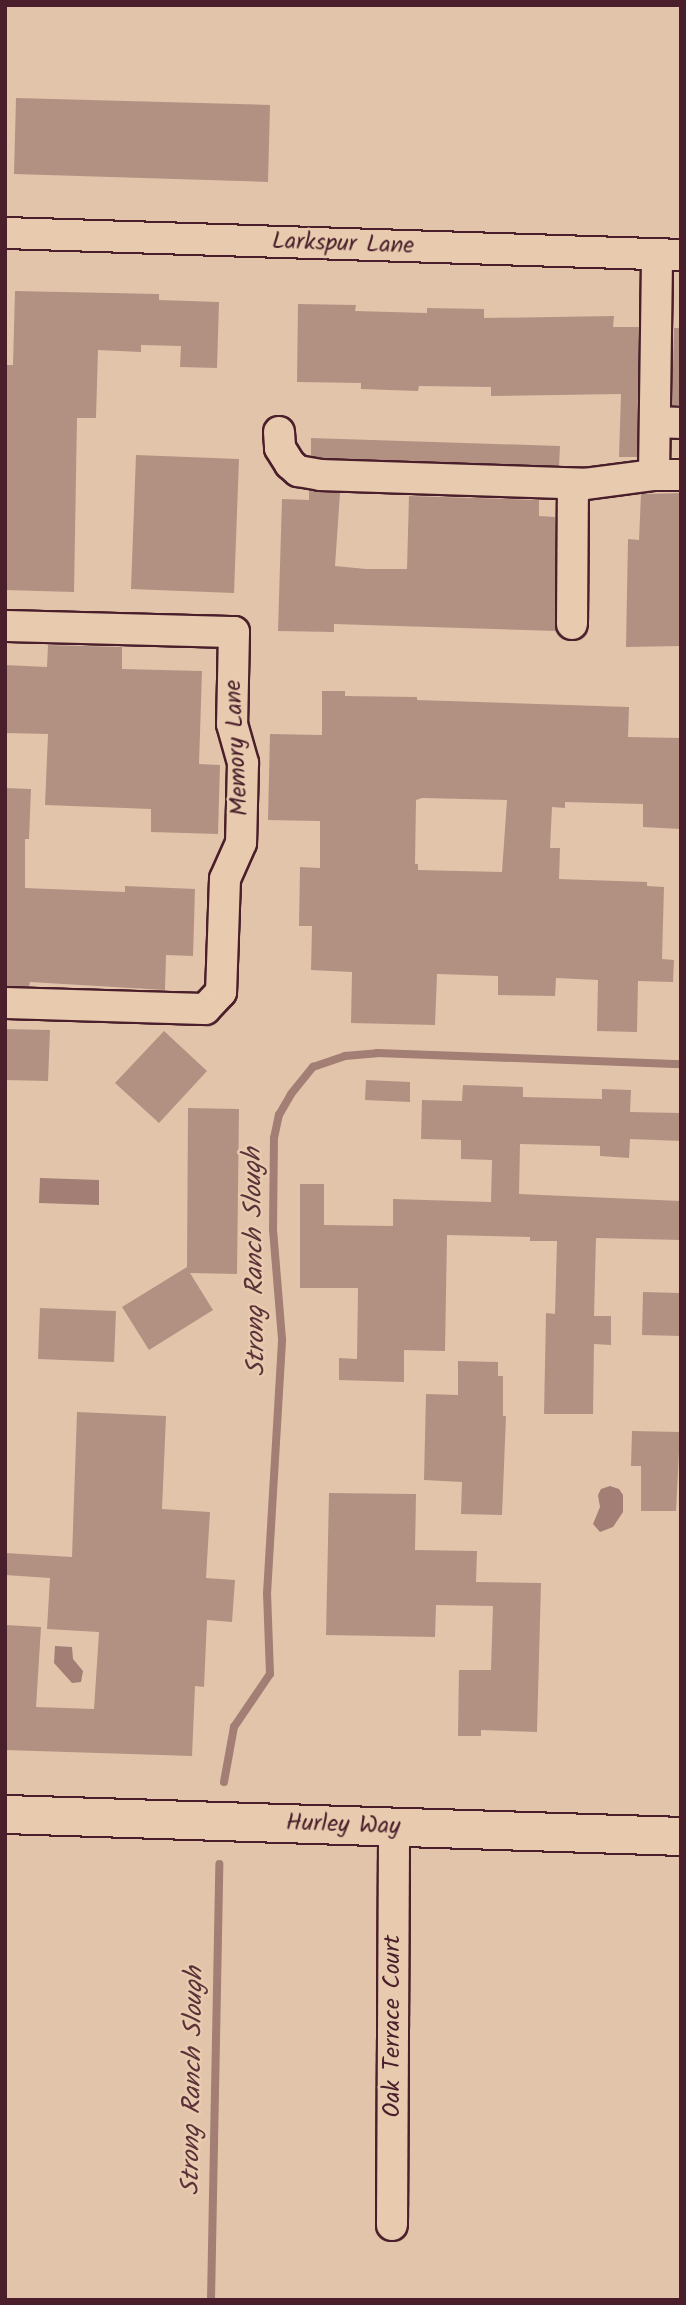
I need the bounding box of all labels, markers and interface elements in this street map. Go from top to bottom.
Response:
street label: Larkspur Lane [271,227,415,261]
street label: Memory Lane [219,679,255,817]
water label: Strong Ranch Slough [238,1147,274,1377]
street label: Hurley Way [285,1809,401,1841]
street label: Oak Terrace Court [379,1935,407,2117]
water label: Strong Ranch Slough [176,1966,212,2196]

